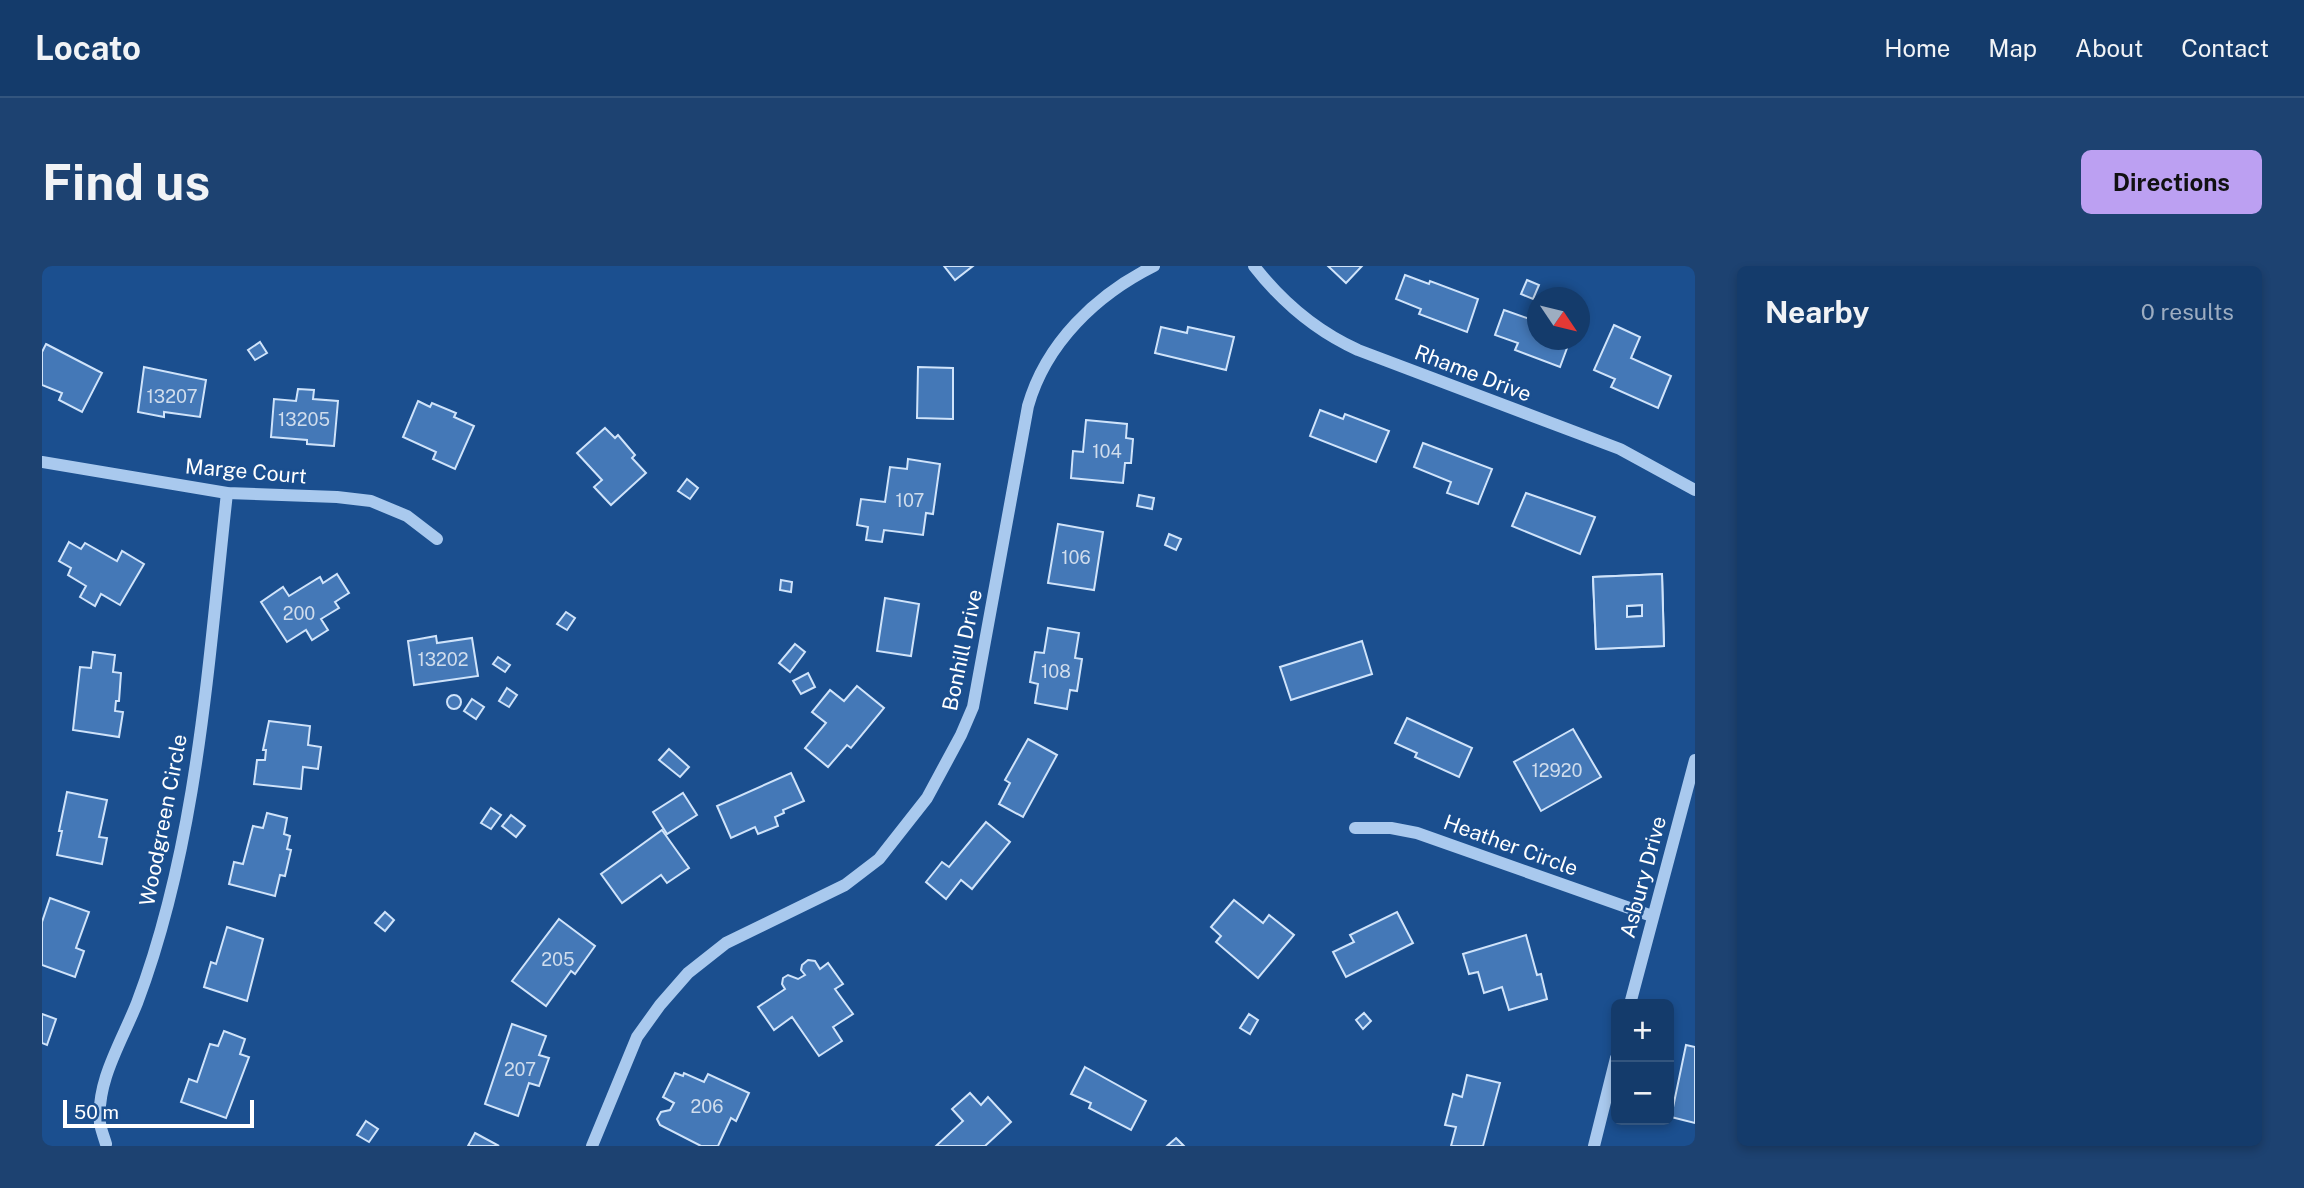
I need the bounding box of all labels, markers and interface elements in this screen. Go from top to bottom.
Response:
text: Locato [35,29,141,67]
text: Home [1884,34,1950,62]
text: Map [1988,34,2037,62]
text: About [2075,34,2143,62]
text: Contact [2181,34,2269,62]
button: Directions [2081,150,2262,214]
text: Find us [42,153,210,211]
north arrow [1527,287,1590,350]
text: Nearby [1765,294,1869,330]
text: 0 results [2141,298,2234,325]
street label: Rhame Drive [1411,339,1535,407]
house number: 13207 [147,386,197,407]
house number: 13205 [278,409,330,430]
house number: 104 [1092,441,1122,462]
street label: Marge Court [184,453,308,489]
house number: 107 [896,490,924,511]
house number: 106 [1061,547,1091,568]
street label: Bonhill Drive [937,587,987,713]
house number: 200 [283,603,315,624]
house number: 13202 [417,649,469,670]
house number: 108 [1041,661,1071,682]
street label: Woodgreen Circle [134,732,192,908]
house number: 12920 [1531,760,1583,781]
street label: Heather Circle [1440,809,1582,881]
street label: Asbury Drive [1615,813,1671,941]
house number: 205 [541,949,575,970]
map controls [1611,999,1674,1125]
button: + [1611,999,1674,1062]
house number: 207 [504,1059,536,1080]
button: − [1611,1062,1674,1125]
house number: 206 [691,1096,723,1117]
scale bar [63,1097,254,1129]
text: 50 m [74,1101,119,1123]

